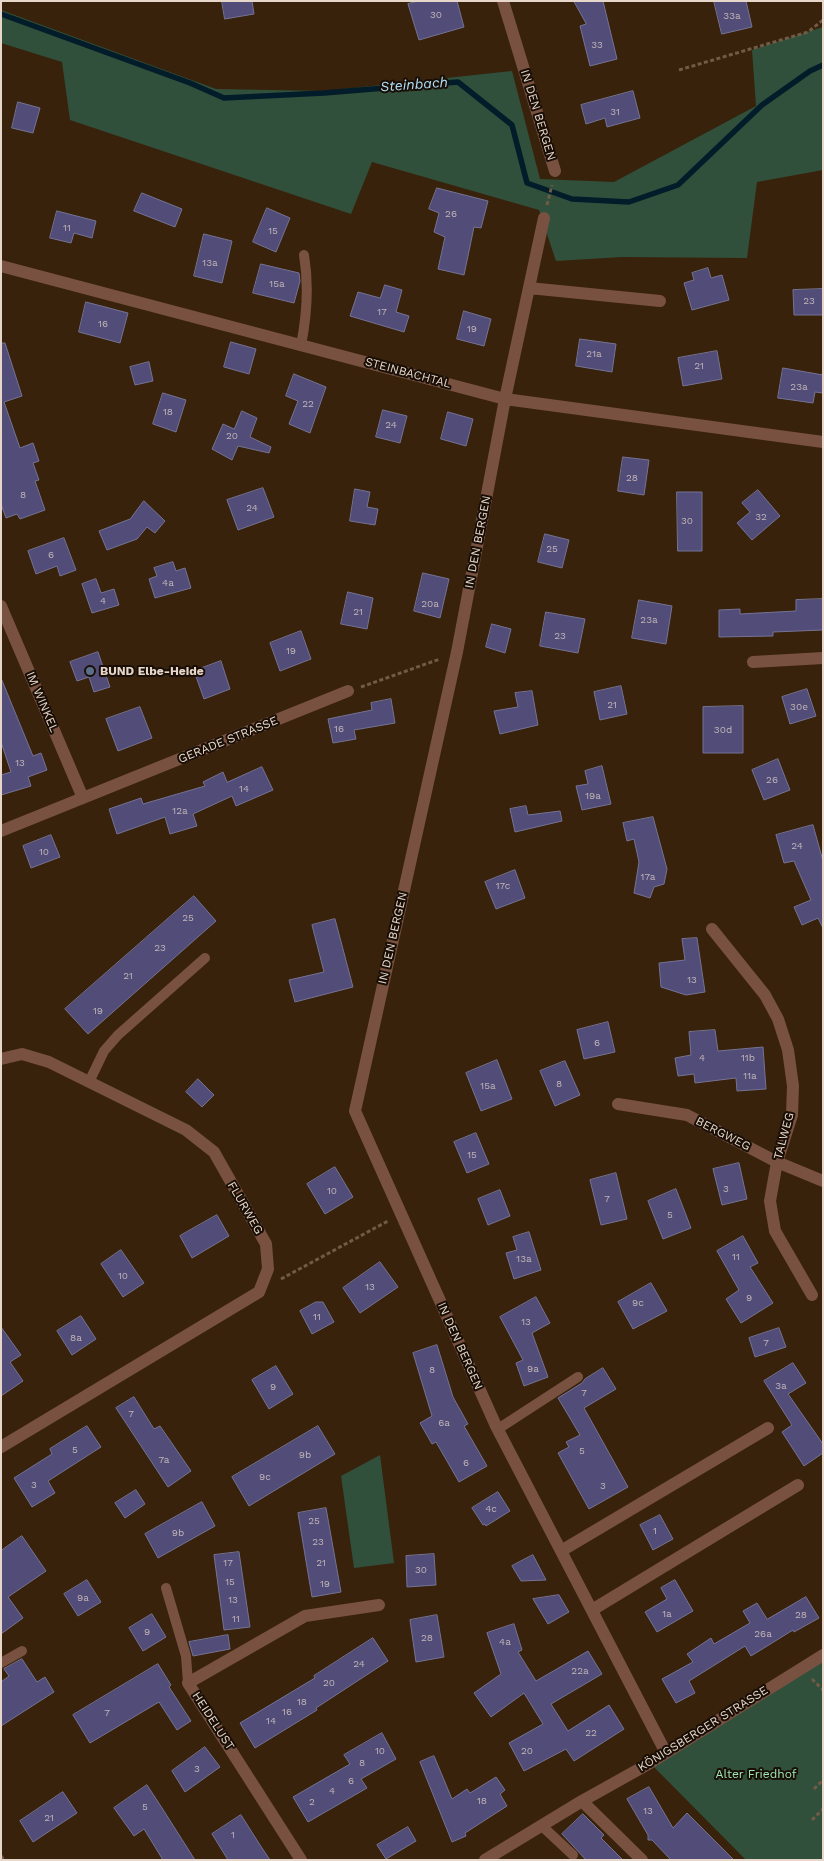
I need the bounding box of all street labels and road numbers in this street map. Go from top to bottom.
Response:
street label: IN DEN BERGEN [517,68,559,162]
street label: STEINBACHTAL [364,355,452,391]
street label: IN DEN BERGEN [462,494,494,590]
street label: IM WINKEL [23,670,61,734]
street label: GERADE STRASSE [176,713,280,767]
street label: IN DEN BERGEN [375,890,411,986]
street label: TALWEG [771,1111,797,1161]
street label: BERGWEG [693,1114,753,1154]
street label: FLURWEG [224,1179,266,1237]
street label: IN DEN BERGEN [434,1300,486,1392]
street label: KÖNIGSBERGER STRASSE [635,1683,771,1775]
street label: HEIDELUST [189,1689,237,1753]

